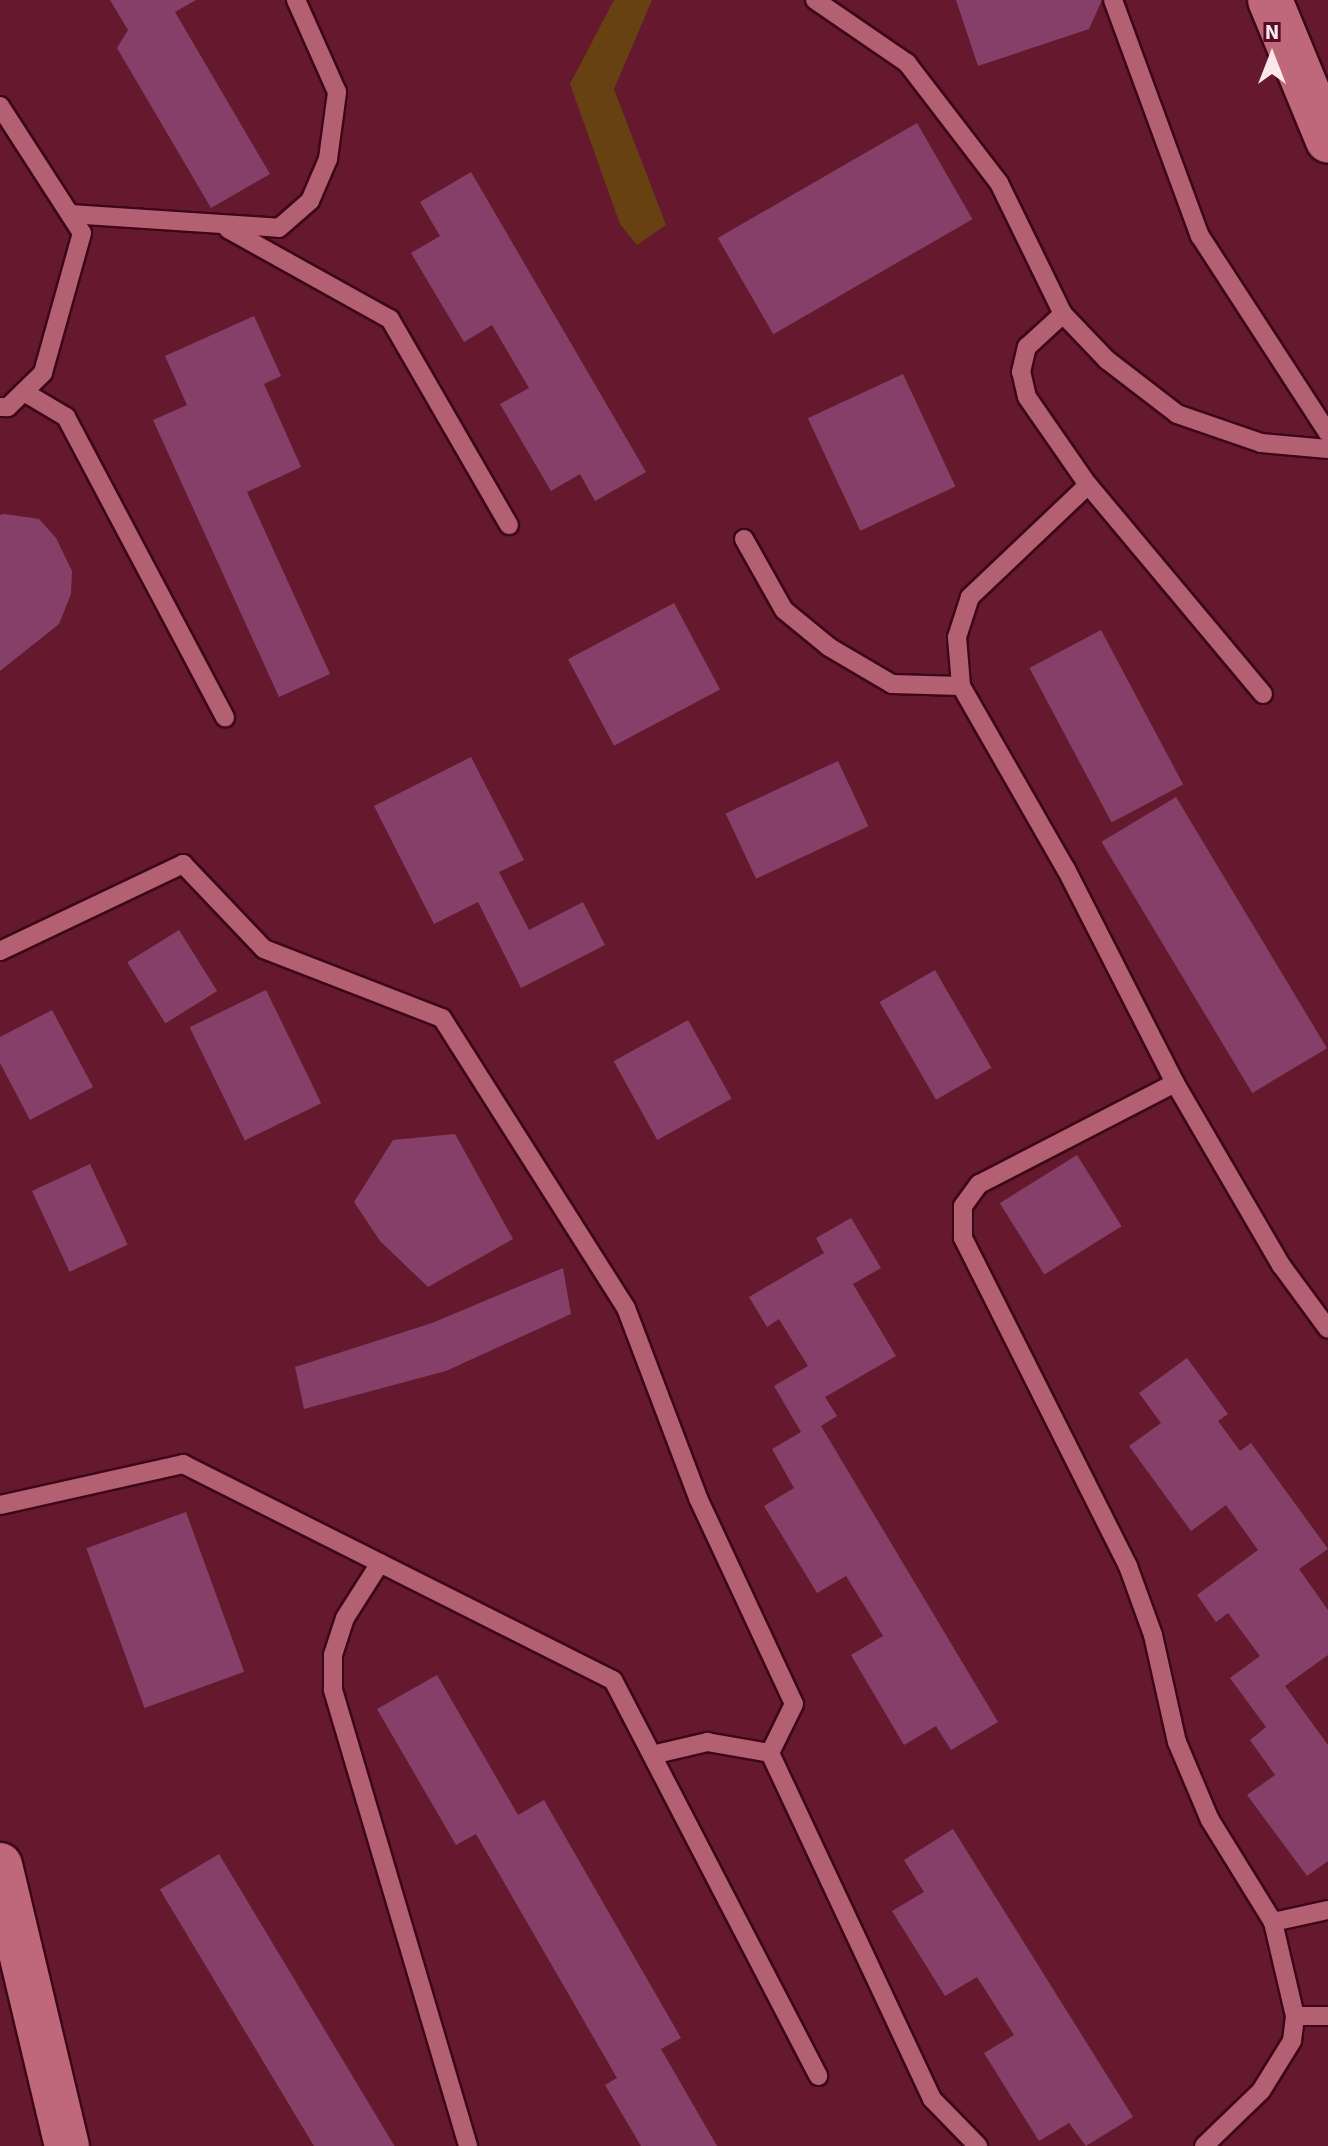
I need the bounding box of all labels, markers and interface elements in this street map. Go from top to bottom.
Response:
north arrow [1232,16,1312,96]
text: N [1265,16,1279,48]

